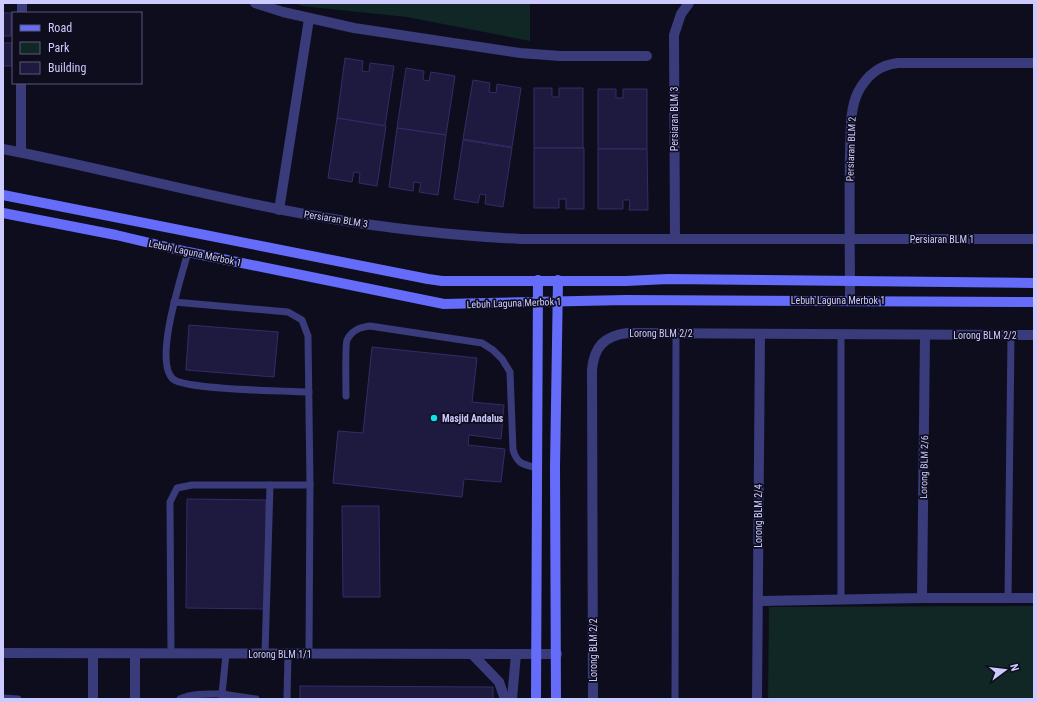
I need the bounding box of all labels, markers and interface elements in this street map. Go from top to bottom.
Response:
legend [12,12,142,84]
text: Road [48,21,72,35]
text: Park [48,41,70,55]
text: Building [48,61,86,75]
street label: Persiaran BLM 3 [669,87,680,151]
street label: Persiaran BLM 2 [844,116,858,181]
street label: Persiaran BLM 3 [303,209,369,229]
street label: Persiaran BLM 1 [910,234,974,245]
street label: Lebuh Laguna Merbok 1 [148,238,242,268]
street label: Lebuh Laguna Merbok 1 [791,295,885,306]
street label: Lebuh Laguna Merbok 1 [467,296,561,310]
street label: Lorong BLM 2/2 [629,328,693,339]
street label: Lorong BLM 2/2 [953,330,1017,341]
marker: Masjid Andalus [429,413,439,423]
place label: Masjid Andalus [442,413,504,424]
street label: Lorong BLM 2/6 [918,435,930,499]
street label: Lorong BLM 2/4 [753,484,764,548]
street label: Lorong BLM 2/2 [588,618,599,682]
street label: Lorong BLM 1/1 [248,649,312,660]
north arrow [985,650,1025,690]
text: N [1007,663,1021,673]

